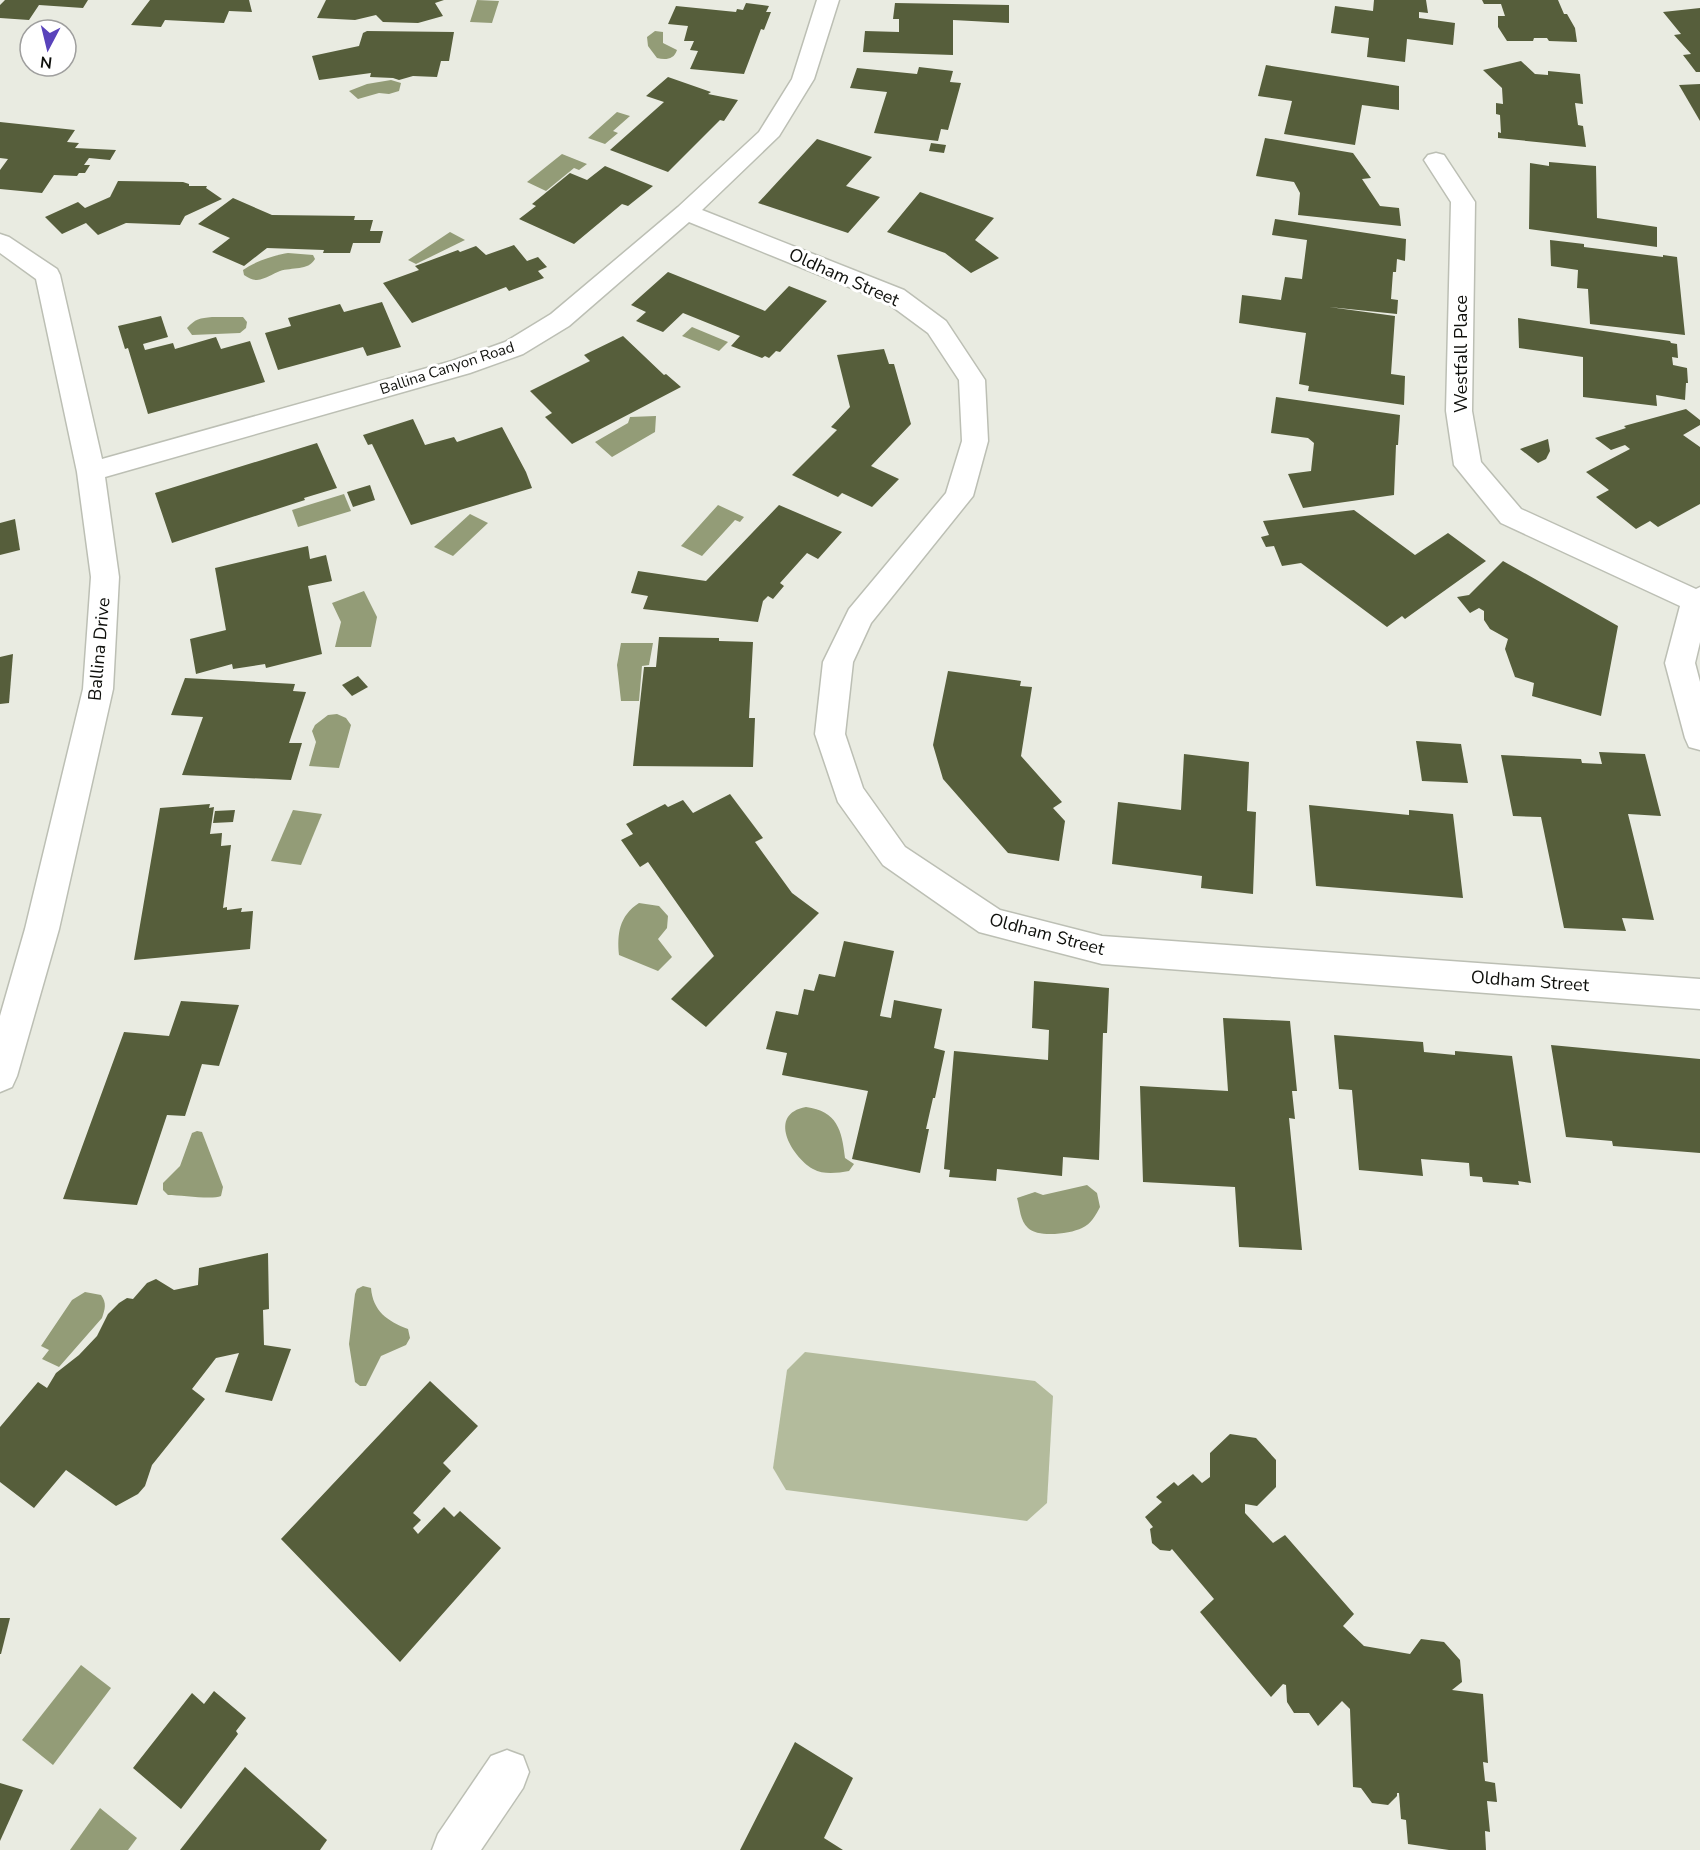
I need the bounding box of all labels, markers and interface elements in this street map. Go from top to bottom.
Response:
north arrow [18,18,78,78]
text: N [39,50,54,74]
street label: Oldham Street [785,242,904,312]
street label: Westfall Place [1449,295,1473,413]
street label: Ballina Canyon Road [377,337,517,399]
street label: Ballina Drive [83,596,115,702]
street label: Oldham Street [987,907,1108,961]
street label: Oldham Street [1470,965,1591,997]

